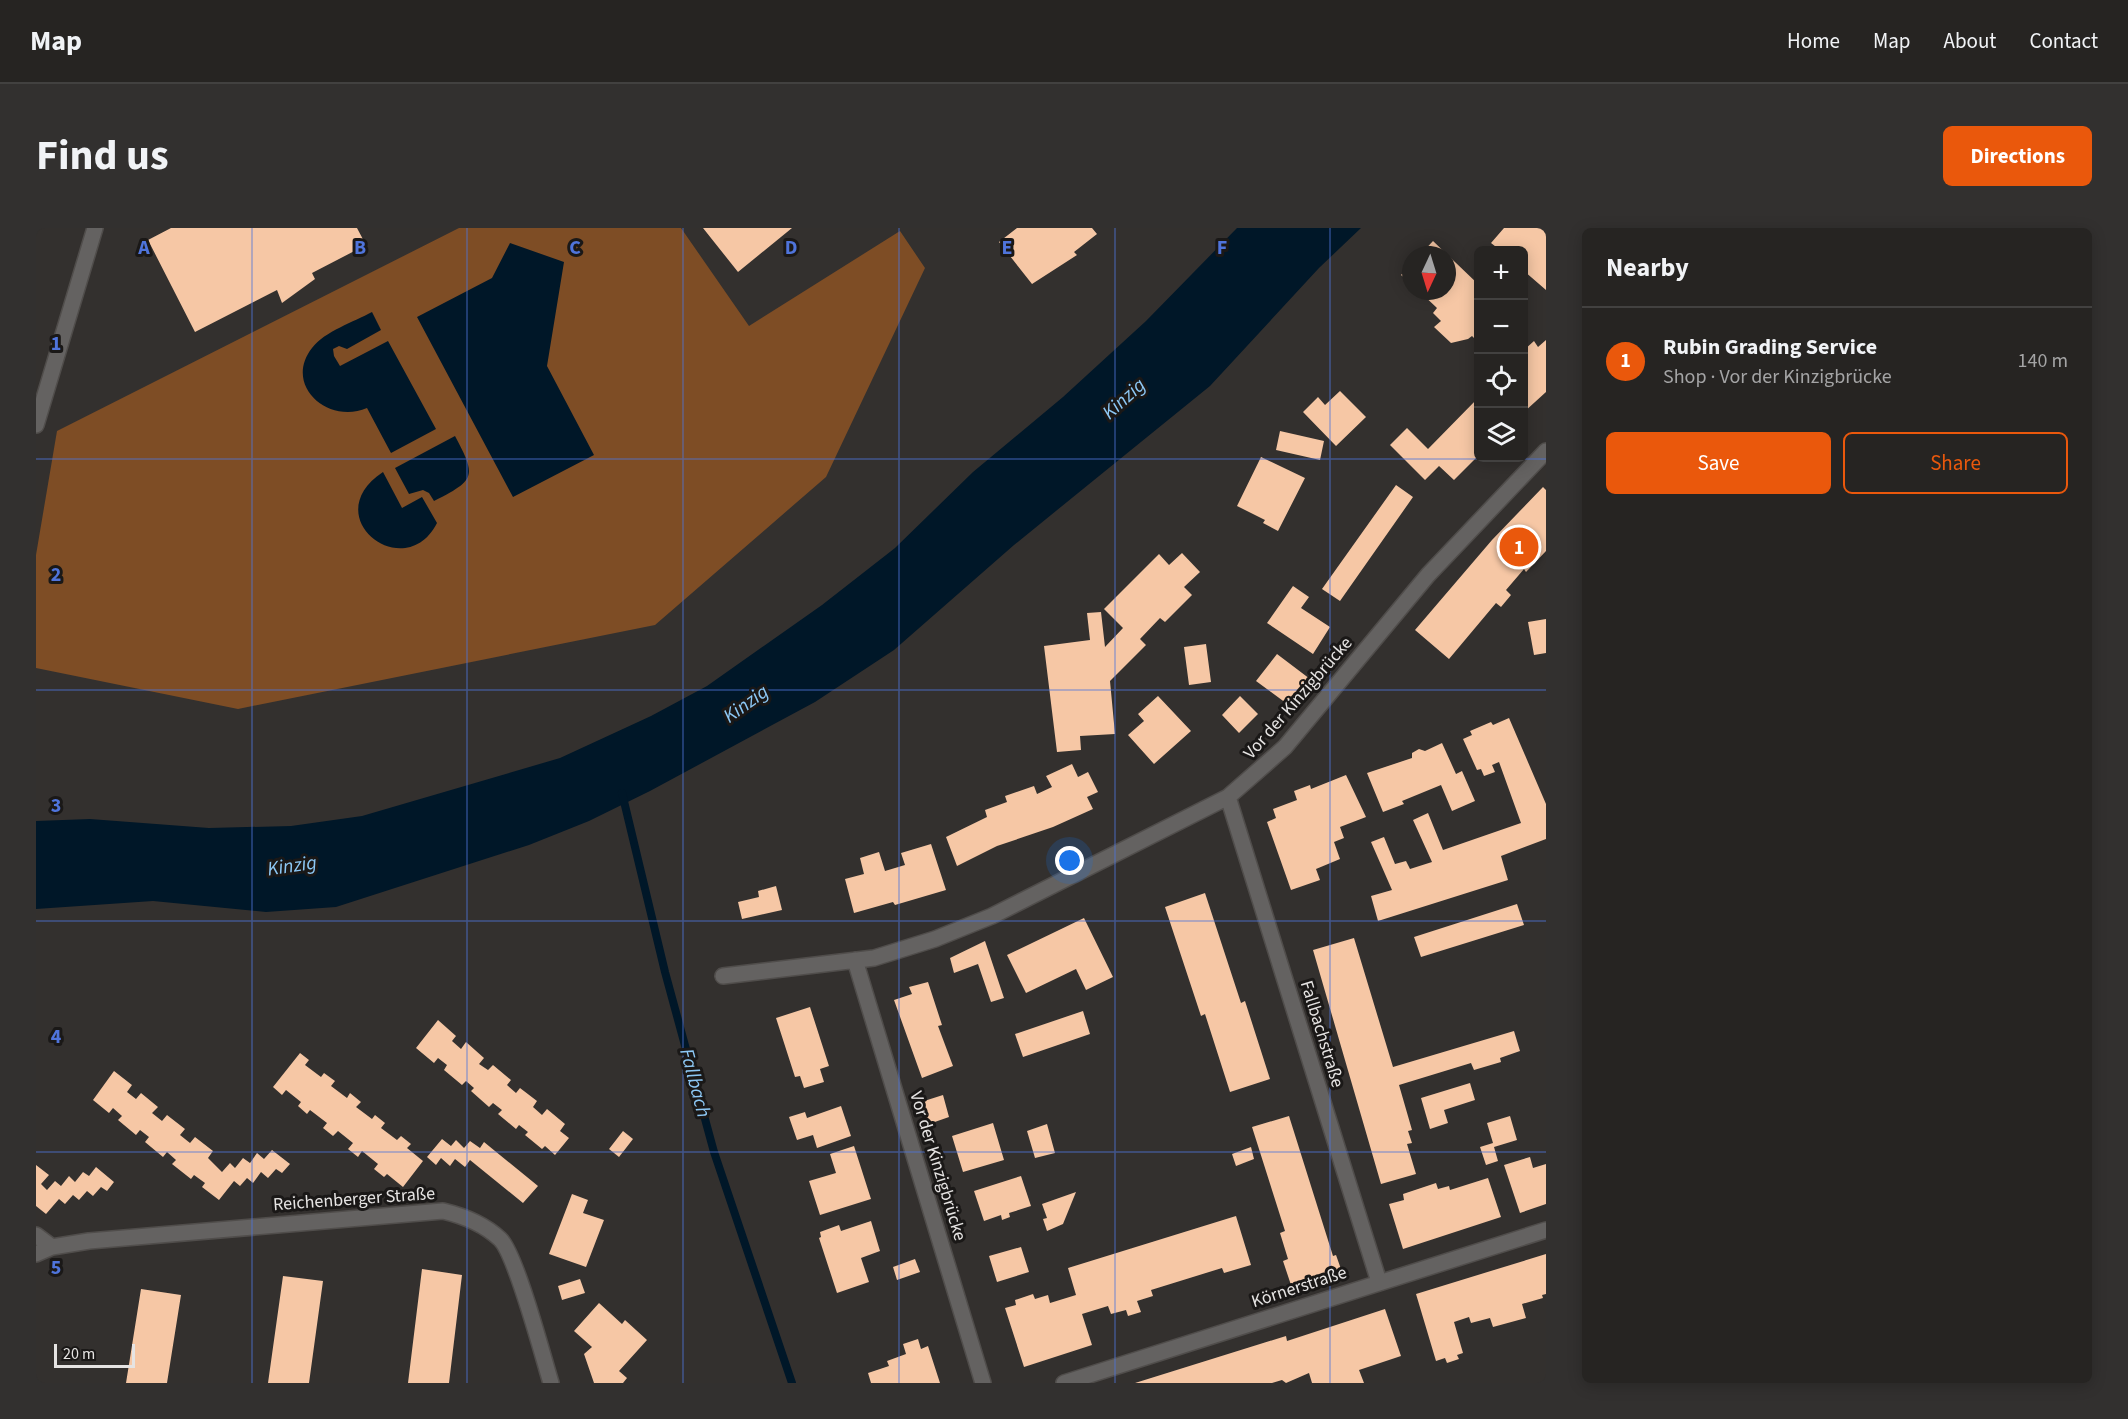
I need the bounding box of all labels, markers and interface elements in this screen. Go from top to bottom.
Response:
text: Map [30,21,82,61]
text: Home [1787,26,1840,56]
text: Map [1873,26,1911,56]
text: About [1944,26,1996,56]
text: Contact [2029,26,2098,56]
text: Find us [36,126,169,186]
button: Directions [1943,126,2092,186]
text: A [137,234,150,262]
text: B [354,234,366,262]
text: C [569,234,581,262]
text: D [785,234,797,262]
text: E [1002,234,1012,262]
text: F [1217,234,1227,262]
north arrow [1402,246,1456,300]
map controls [1474,246,1528,462]
button: + [1474,246,1528,300]
text: Nearby [1606,249,1689,286]
button: − [1474,300,1528,354]
text: 1 [51,330,61,358]
text: Rubin Grading Service [1663,331,1877,363]
text: 1 [1620,347,1631,375]
text: 140 m [2018,347,2068,375]
button: locate [1474,354,1528,408]
text: Shop · Vor der Kinzigbrücke [1663,363,1892,391]
water label: Kinzig [1096,372,1152,426]
button: layers [1474,408,1528,462]
button: Save [1606,432,1831,494]
button: Share [1843,432,2068,494]
pin: 1 [1500,524,1538,570]
text: 2 [51,561,61,589]
street label: Vor der Kinzigbrücke [1238,631,1358,765]
water label: Kinzig [718,678,774,730]
text: 3 [51,792,61,820]
your location [1055,846,1084,875]
water label: Kinzig [265,849,319,883]
street label: Fallbachstraße [1294,977,1350,1091]
text: 4 [51,1023,62,1051]
water label: Fallbach [672,1045,718,1121]
street label: Vor der Kinzigbrücke [903,1088,973,1244]
street label: Reichenberger Straße [272,1181,436,1217]
text: 5 [51,1254,61,1282]
street label: Körnerstraße [1248,1260,1350,1314]
scale bar [54,1341,135,1368]
text: 20 m [63,1343,95,1365]

